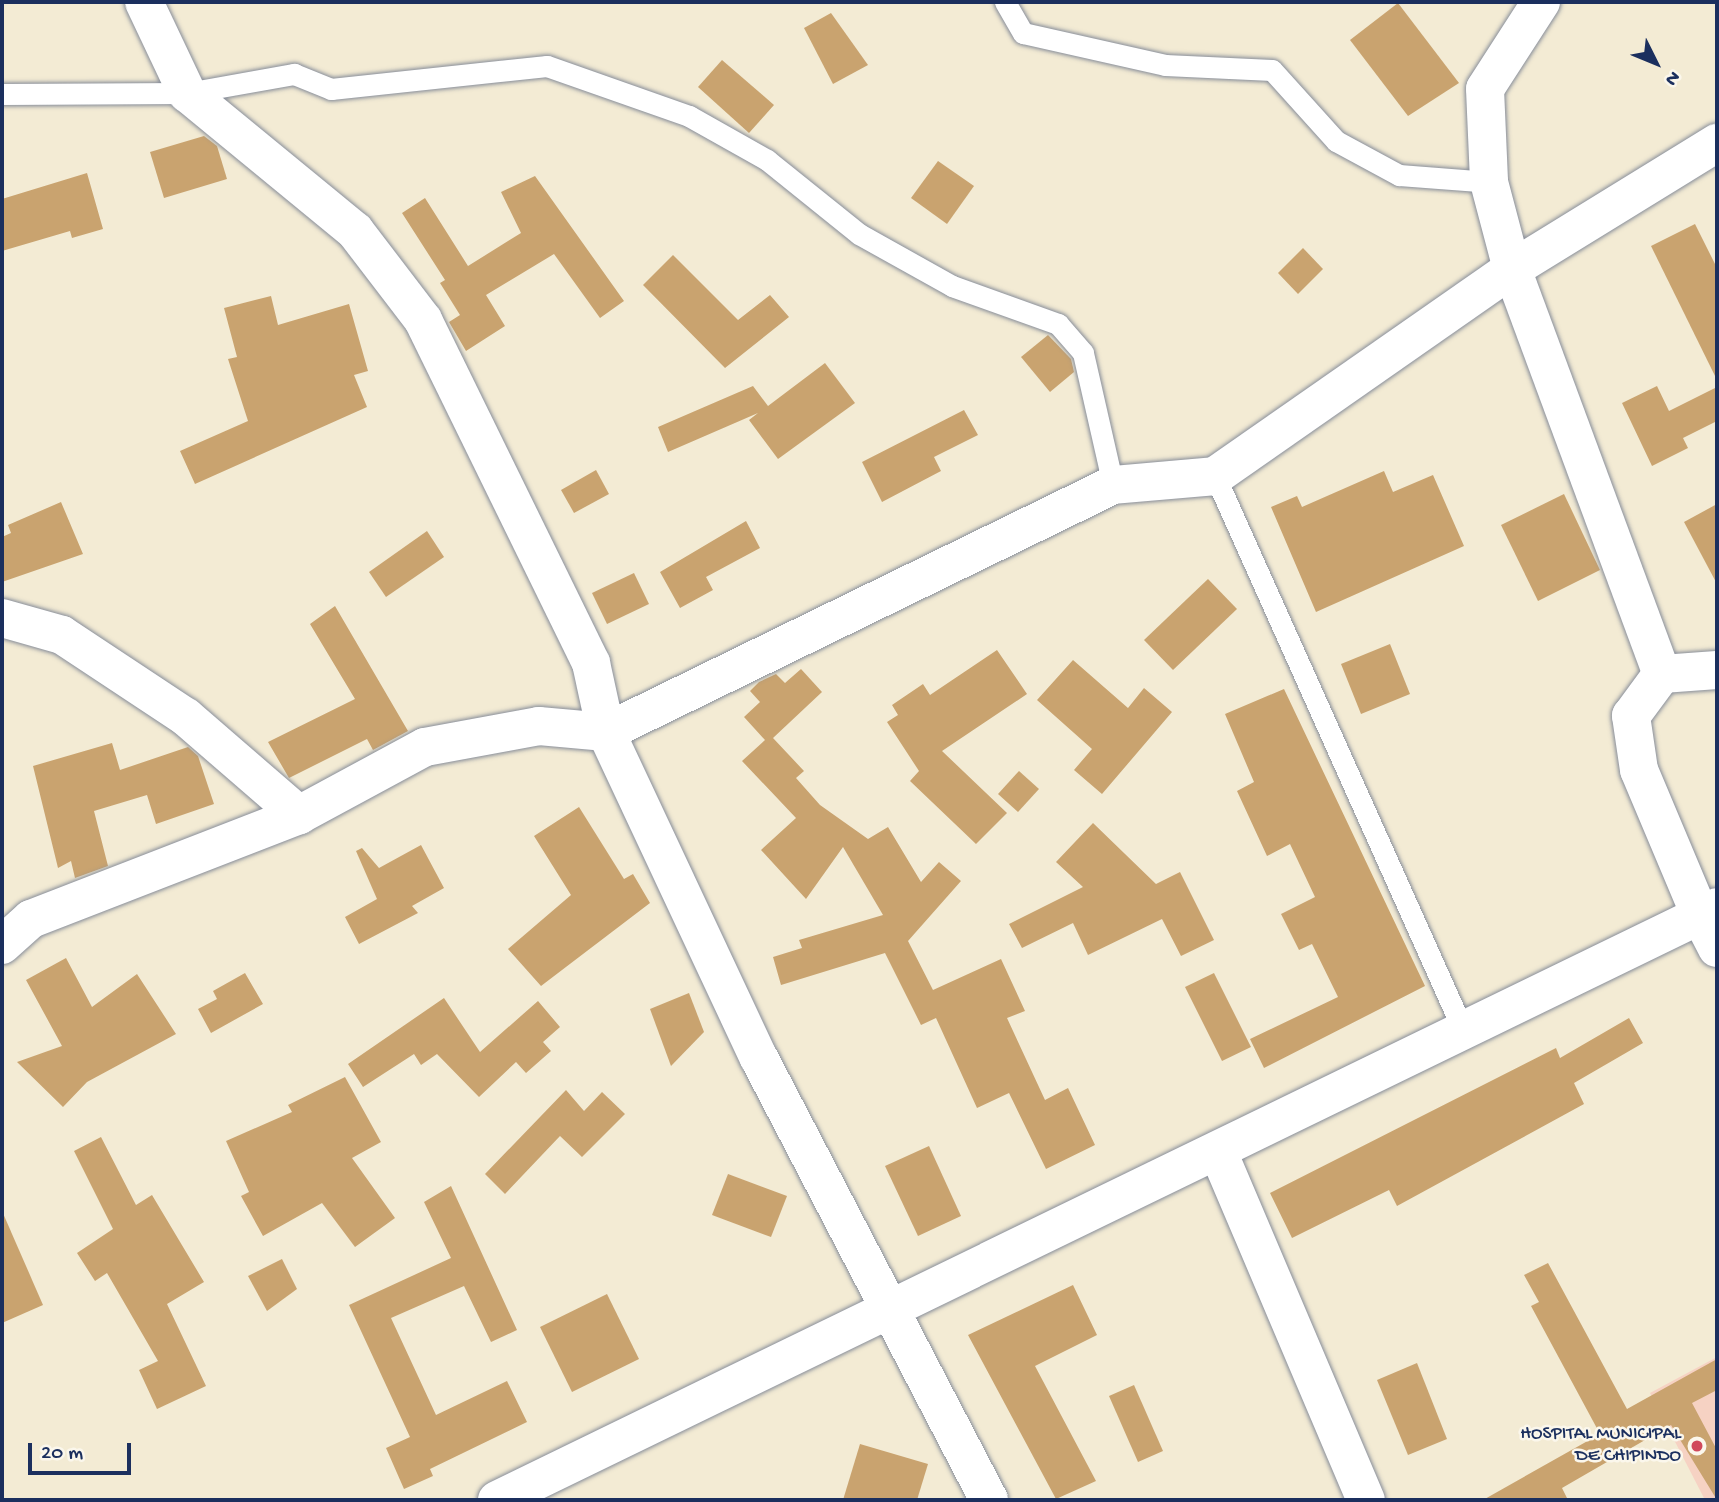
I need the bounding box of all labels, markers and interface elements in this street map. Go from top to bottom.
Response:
north arrow [1621,28,1691,98]
text: N [1659,65,1684,90]
place label: HOSPITAL MUNICIPAL DE CHIPINDO [1520,1424,1681,1468]
scale bar [32,1428,135,1472]
marker: HOSPITAL MUNICIPAL DE CHIPINDO [1687,1436,1707,1456]
text: 20 m [41,1442,83,1467]

